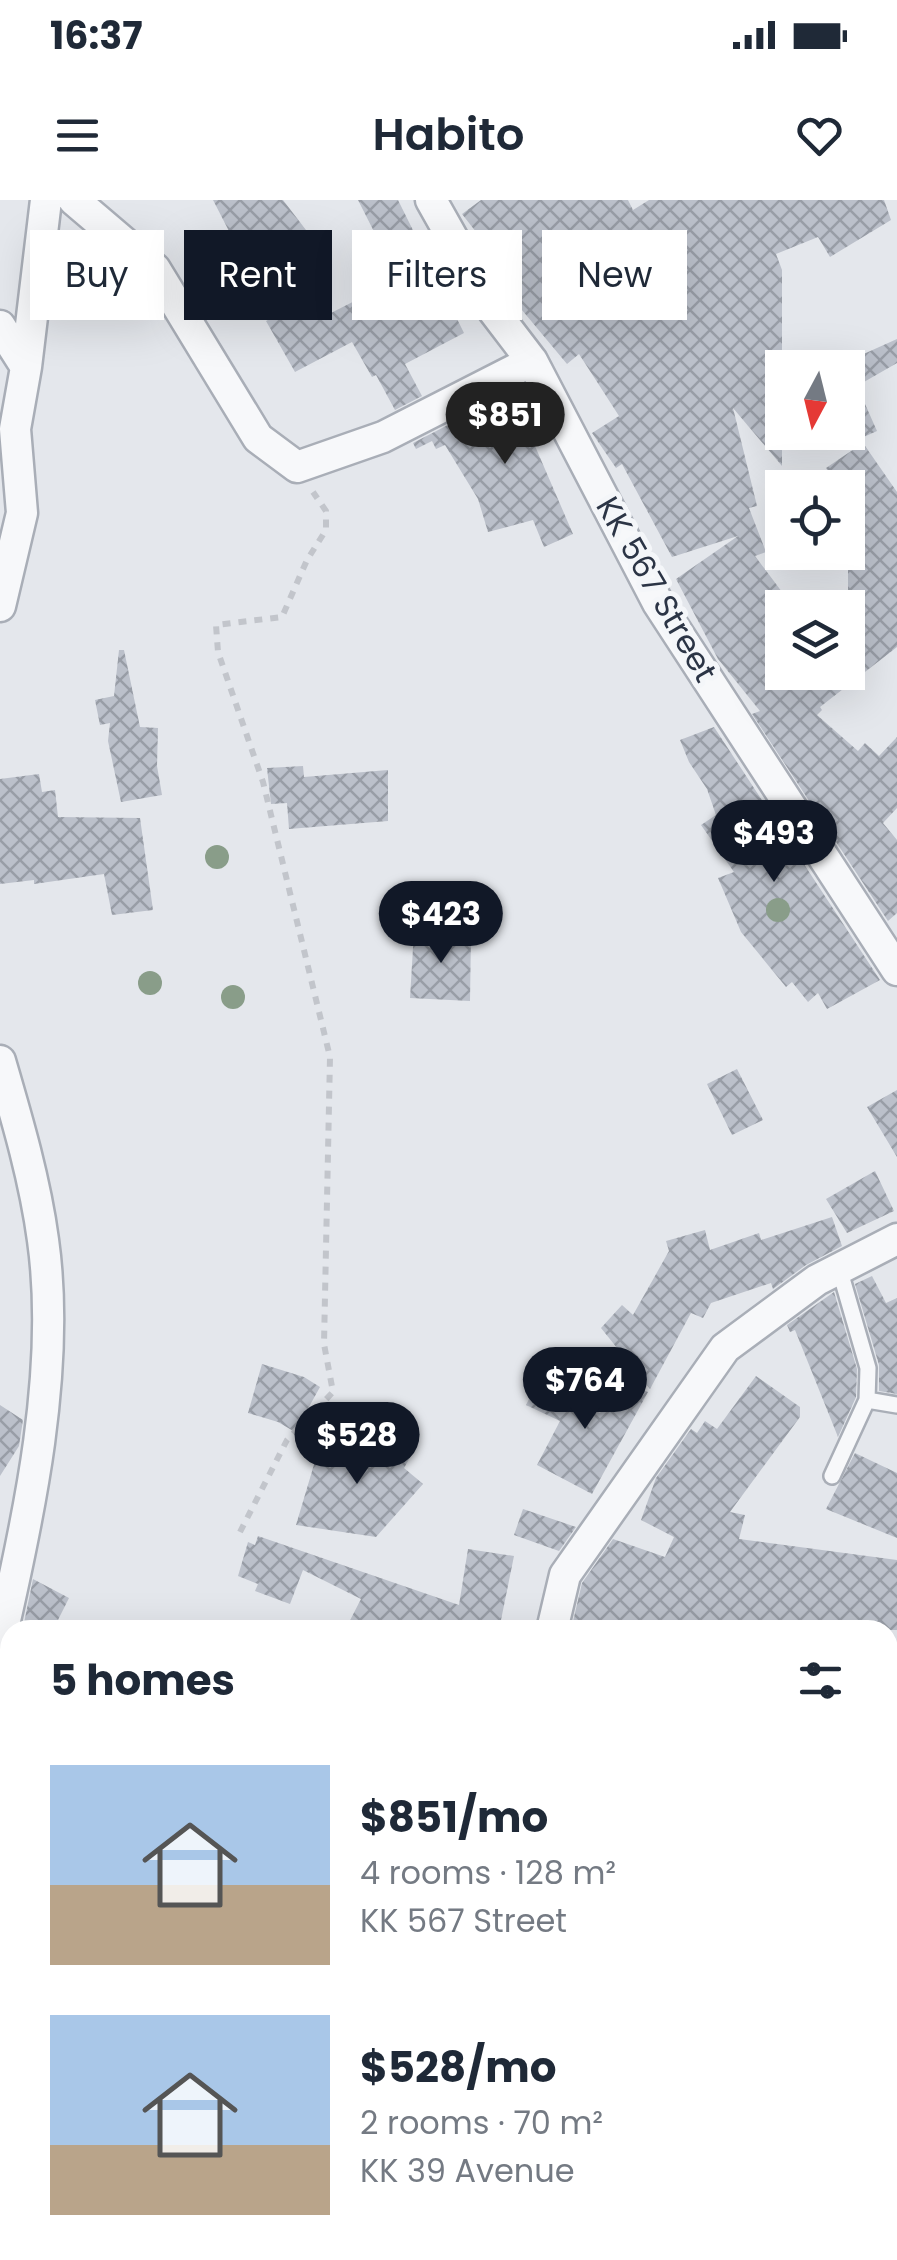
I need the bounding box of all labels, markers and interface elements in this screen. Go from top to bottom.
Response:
text: 16:37 [50,9,143,62]
text: Habito [373,103,524,166]
icon: menu [50,108,105,163]
icon: heart [792,108,847,163]
chip: Buy [30,230,164,320]
chip: Rent [184,230,332,320]
chip: Filters [352,230,522,320]
chip: New [542,230,687,320]
north arrow [765,350,865,450]
map controls [765,350,865,690]
pin: $851 [446,382,564,467]
text: $851 [468,392,542,437]
button: locate [765,470,865,570]
street label: KK 567 Street [586,488,728,690]
button: layers [765,590,865,690]
pin: $493 [715,800,833,885]
text: $493 [733,810,815,855]
pin: $423 [382,881,500,966]
text: $423 [401,891,481,936]
pin: $764 [526,1347,644,1432]
text: $764 [545,1357,625,1402]
pin: $528 [298,1402,416,1487]
text: $528 [317,1412,397,1457]
text: 5 homes [50,1651,235,1710]
icon: filters [793,1653,848,1708]
text: $851/mo [360,1788,548,1847]
icon: home [130,1805,250,1925]
text: 4 rooms · 128 m² [360,1850,616,1895]
text: KK 567 Street [360,1898,567,1943]
text: $528/mo [360,2038,556,2097]
icon: home [130,2055,250,2175]
text: 2 rooms · 70 m² [360,2100,603,2145]
text: KK 39 Avenue [360,2148,575,2193]

